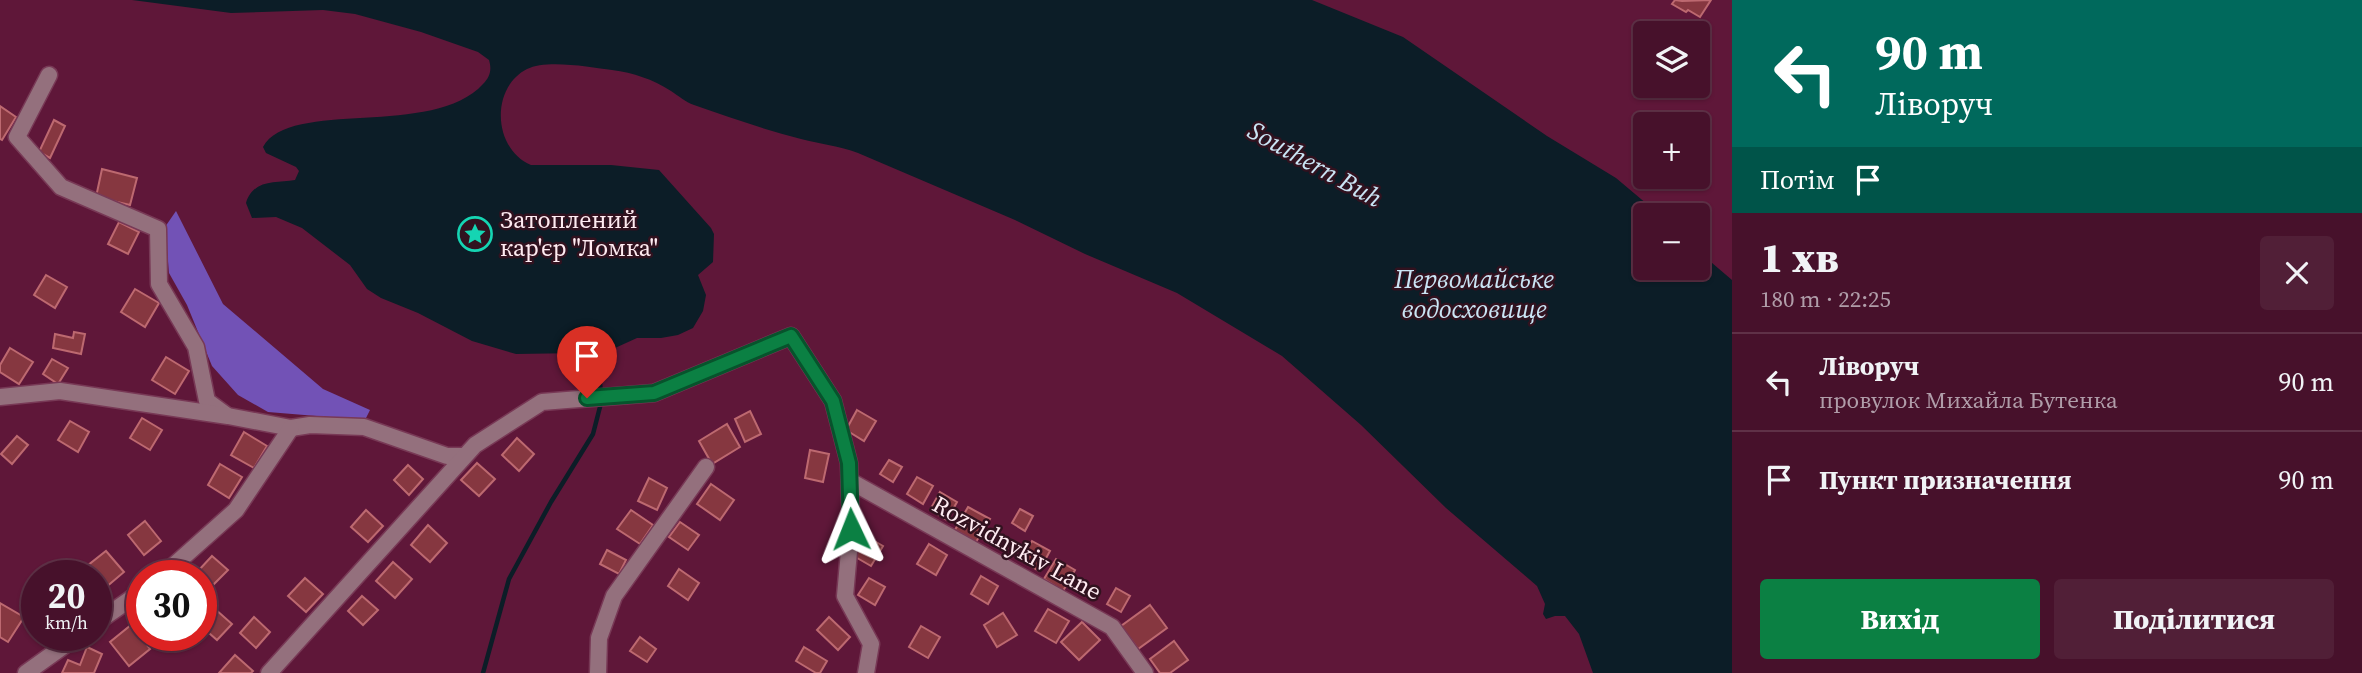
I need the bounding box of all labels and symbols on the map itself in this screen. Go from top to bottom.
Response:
water label: Southern Buh [1241,112,1389,216]
place label: Затоплений кар'єр "Ломка" [500,203,658,264]
place icon: Затоплений кар'єр "Ломка" [456,215,494,253]
water label: Первомайське водосховище [1393,261,1554,327]
pin [557,326,617,398]
street label: Rozvidnykiv Lane [927,487,1108,608]
position arrow [814,492,888,566]
speed limit sign: 30 [126,560,217,651]

